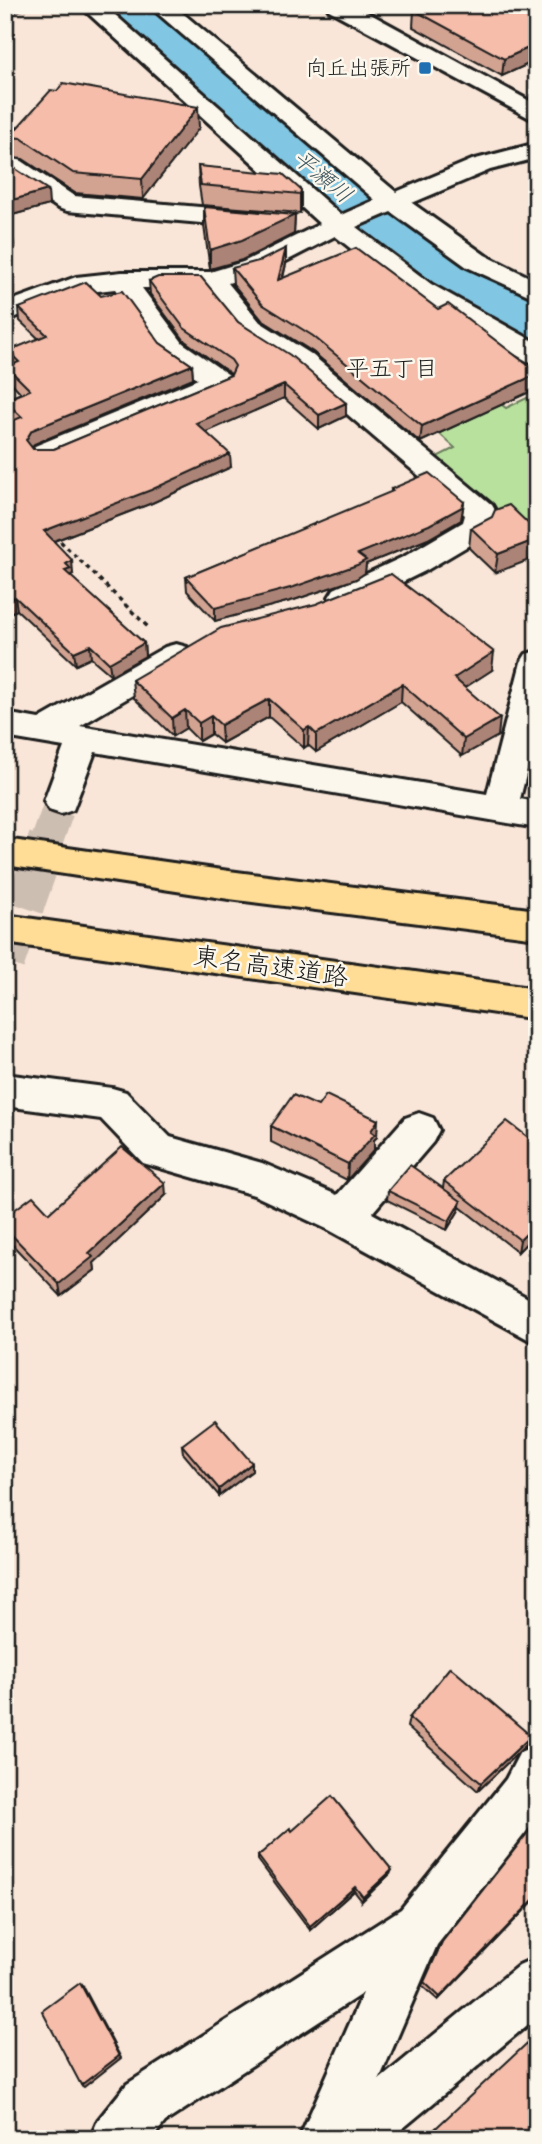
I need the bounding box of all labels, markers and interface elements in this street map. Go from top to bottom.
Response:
place label: 向丘出張所 [306,49,411,87]
marker: 向丘出張所 [417,60,433,76]
water label: 平瀬川 [283,139,362,214]
district label: 平五丁目 [346,348,438,389]
street label: 東名高速道路 [191,932,351,1000]

